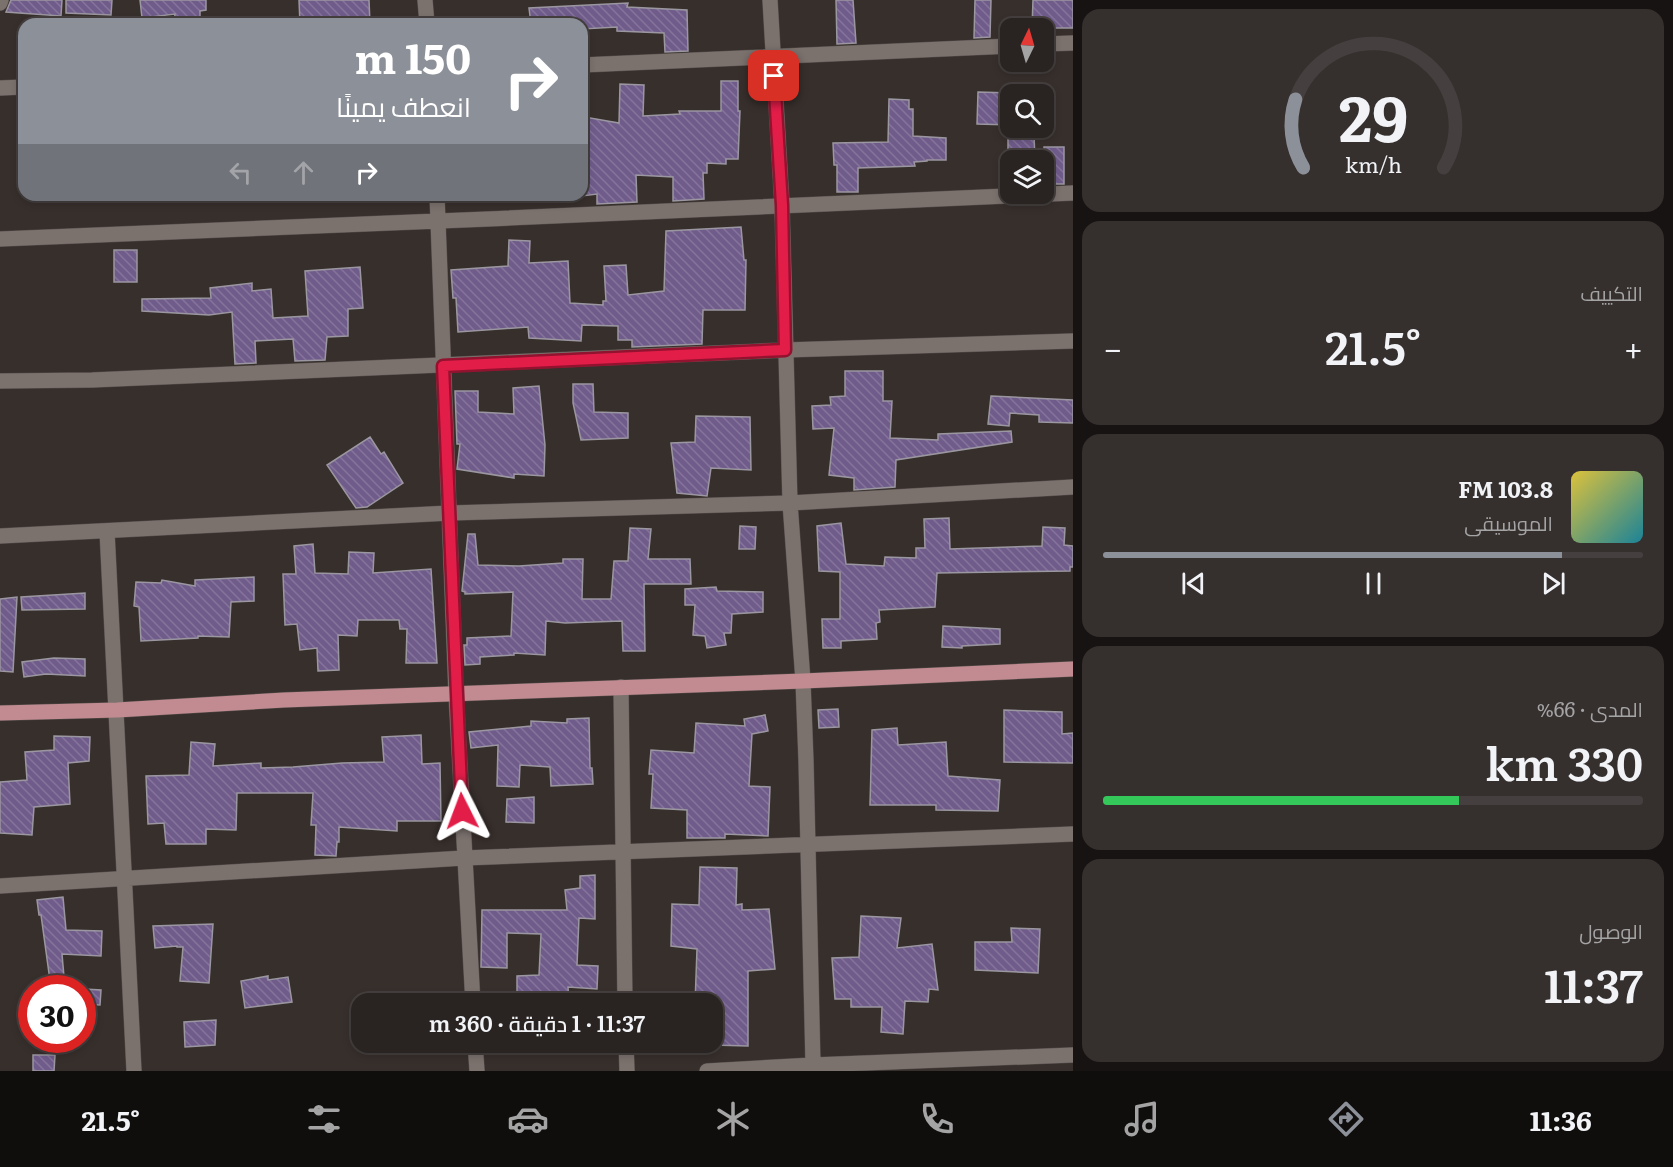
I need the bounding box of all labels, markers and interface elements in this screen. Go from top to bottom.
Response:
north arrow [1000,18,1054,72]
map controls [1000,18,1054,204]
text: 150 m [355,25,471,87]
icon: right [492,42,570,120]
pin [748,50,799,101]
icon: arrive [757,59,790,92]
text: 29 [1338,69,1408,161]
button: search [1000,84,1054,138]
text: انعطف يمينًا [336,85,471,125]
text: km/h [1344,148,1402,180]
button: layers [1000,150,1054,204]
icon: left [224,156,257,189]
icon: ahead [287,156,320,189]
icon: right [350,156,383,189]
text: التكييف [1580,277,1643,307]
text: 21.5° [1325,312,1421,379]
text: − [1103,322,1122,371]
text: + [1624,322,1643,371]
text: 103.8 FM [1458,472,1553,505]
text: الموسيقى [1464,507,1553,537]
icon: previous [1177,567,1210,600]
icon: pause [1357,567,1390,600]
icon: next [1537,567,1570,600]
text: المدى · 66% [1537,693,1643,723]
text: 330 km [1485,728,1643,795]
position arrow [430,779,494,843]
text: الوصول [1579,915,1643,945]
text: 11:37 [1544,950,1643,1017]
speed limit sign: 30 [18,975,96,1053]
text: 11:37 · 1 دقيقة · 360 m [429,1006,645,1039]
icon: filters [303,1098,345,1140]
icon: car [507,1098,549,1140]
icon: climate [712,1098,754,1140]
icon: phone [916,1098,958,1140]
icon: music [1121,1098,1163,1140]
icon: directions [1325,1098,1367,1140]
text: 21.5° [81,1099,140,1139]
text: 11:36 [1530,1099,1592,1139]

